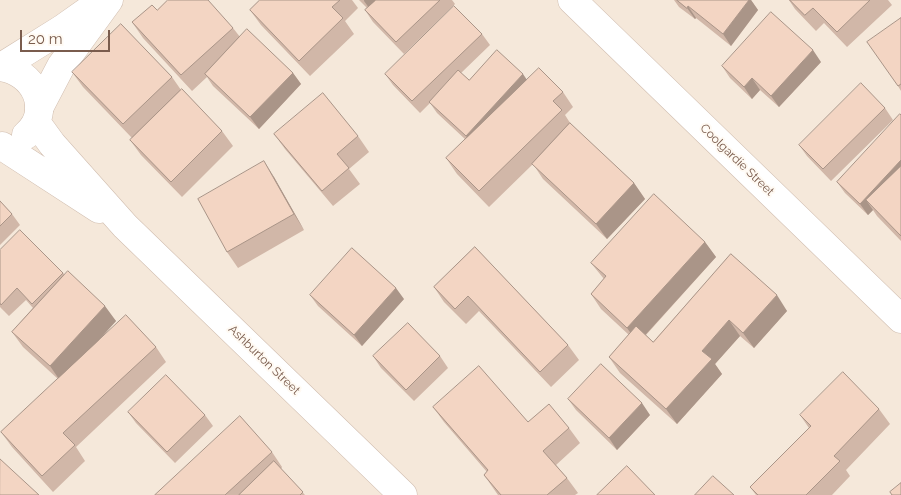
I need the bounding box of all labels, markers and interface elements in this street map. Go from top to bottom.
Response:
scale bar [22,20,112,52]
text: 20 m [28,30,63,48]
street label: Coolgardie Street [697,121,777,199]
street label: Ashburton Street [225,322,303,398]

